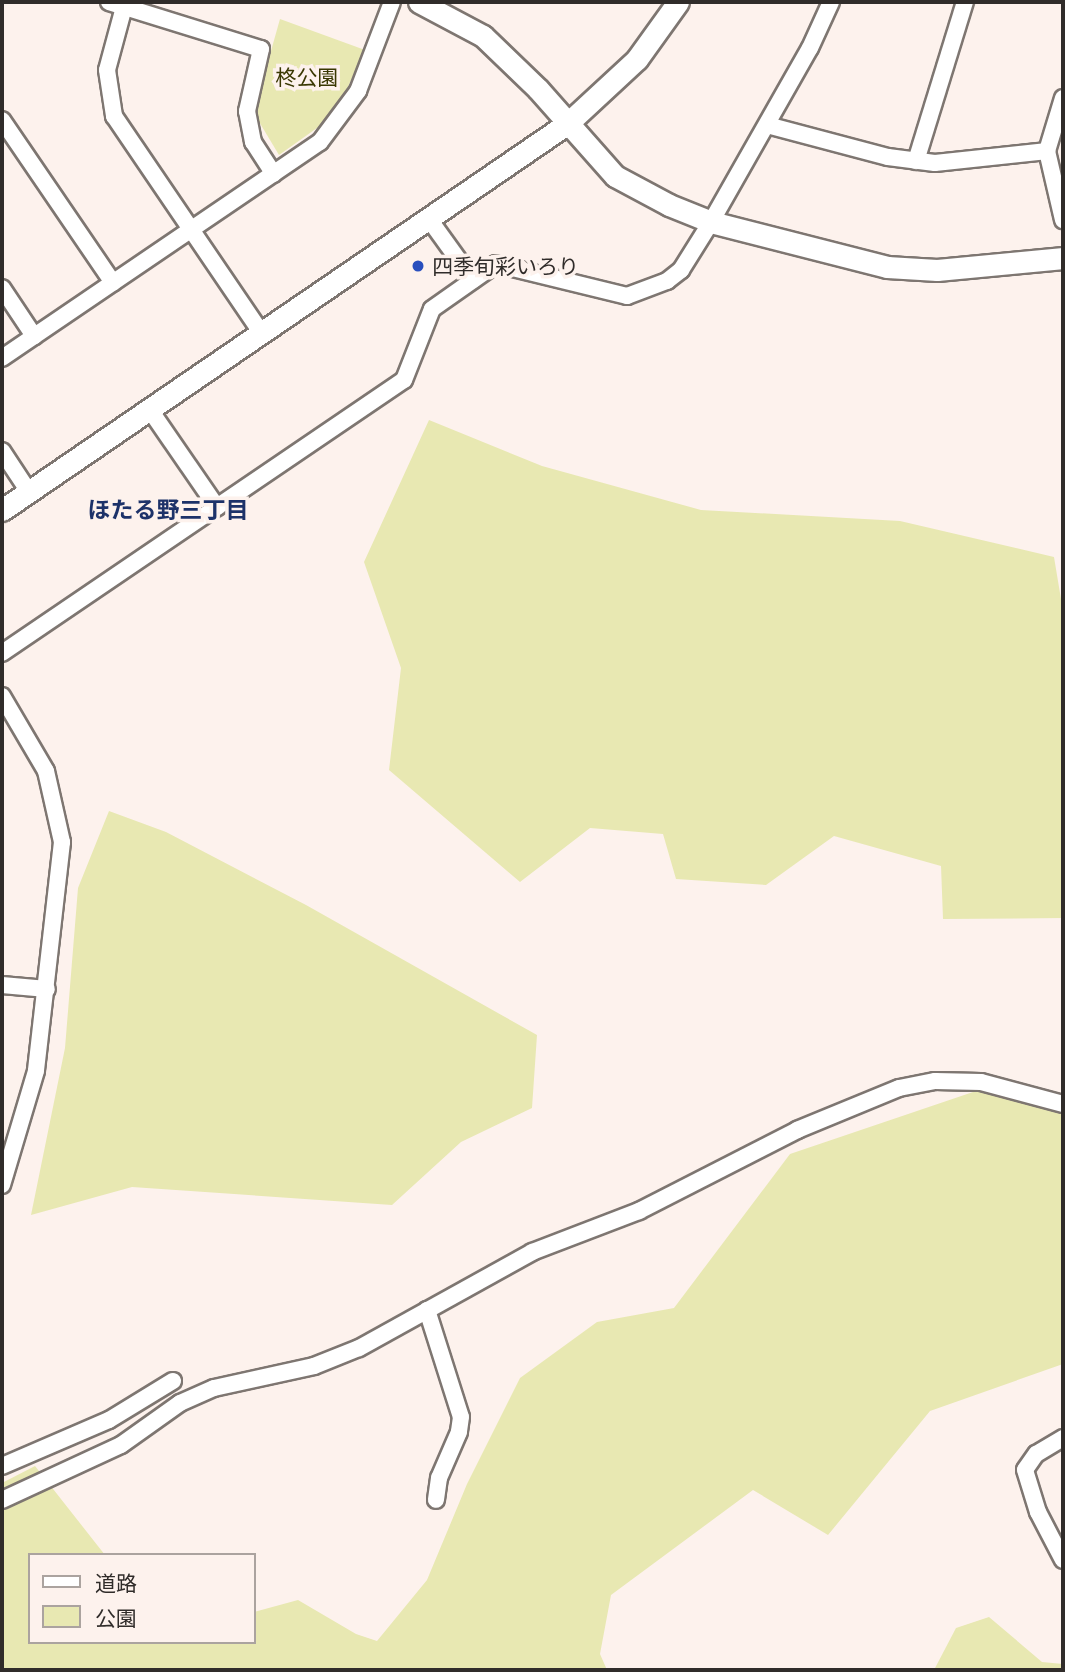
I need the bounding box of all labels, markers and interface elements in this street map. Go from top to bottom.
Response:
park label: 柊公園 [276,64,338,90]
place label: 四季旬彩いろり [432,253,579,279]
marker: 四季旬彩いろり [410,258,426,274]
district label: ほたる野三丁目 [88,495,248,523]
legend [28,1553,256,1644]
text: 道路 [95,1570,137,1595]
text: 公園 [95,1605,137,1630]

